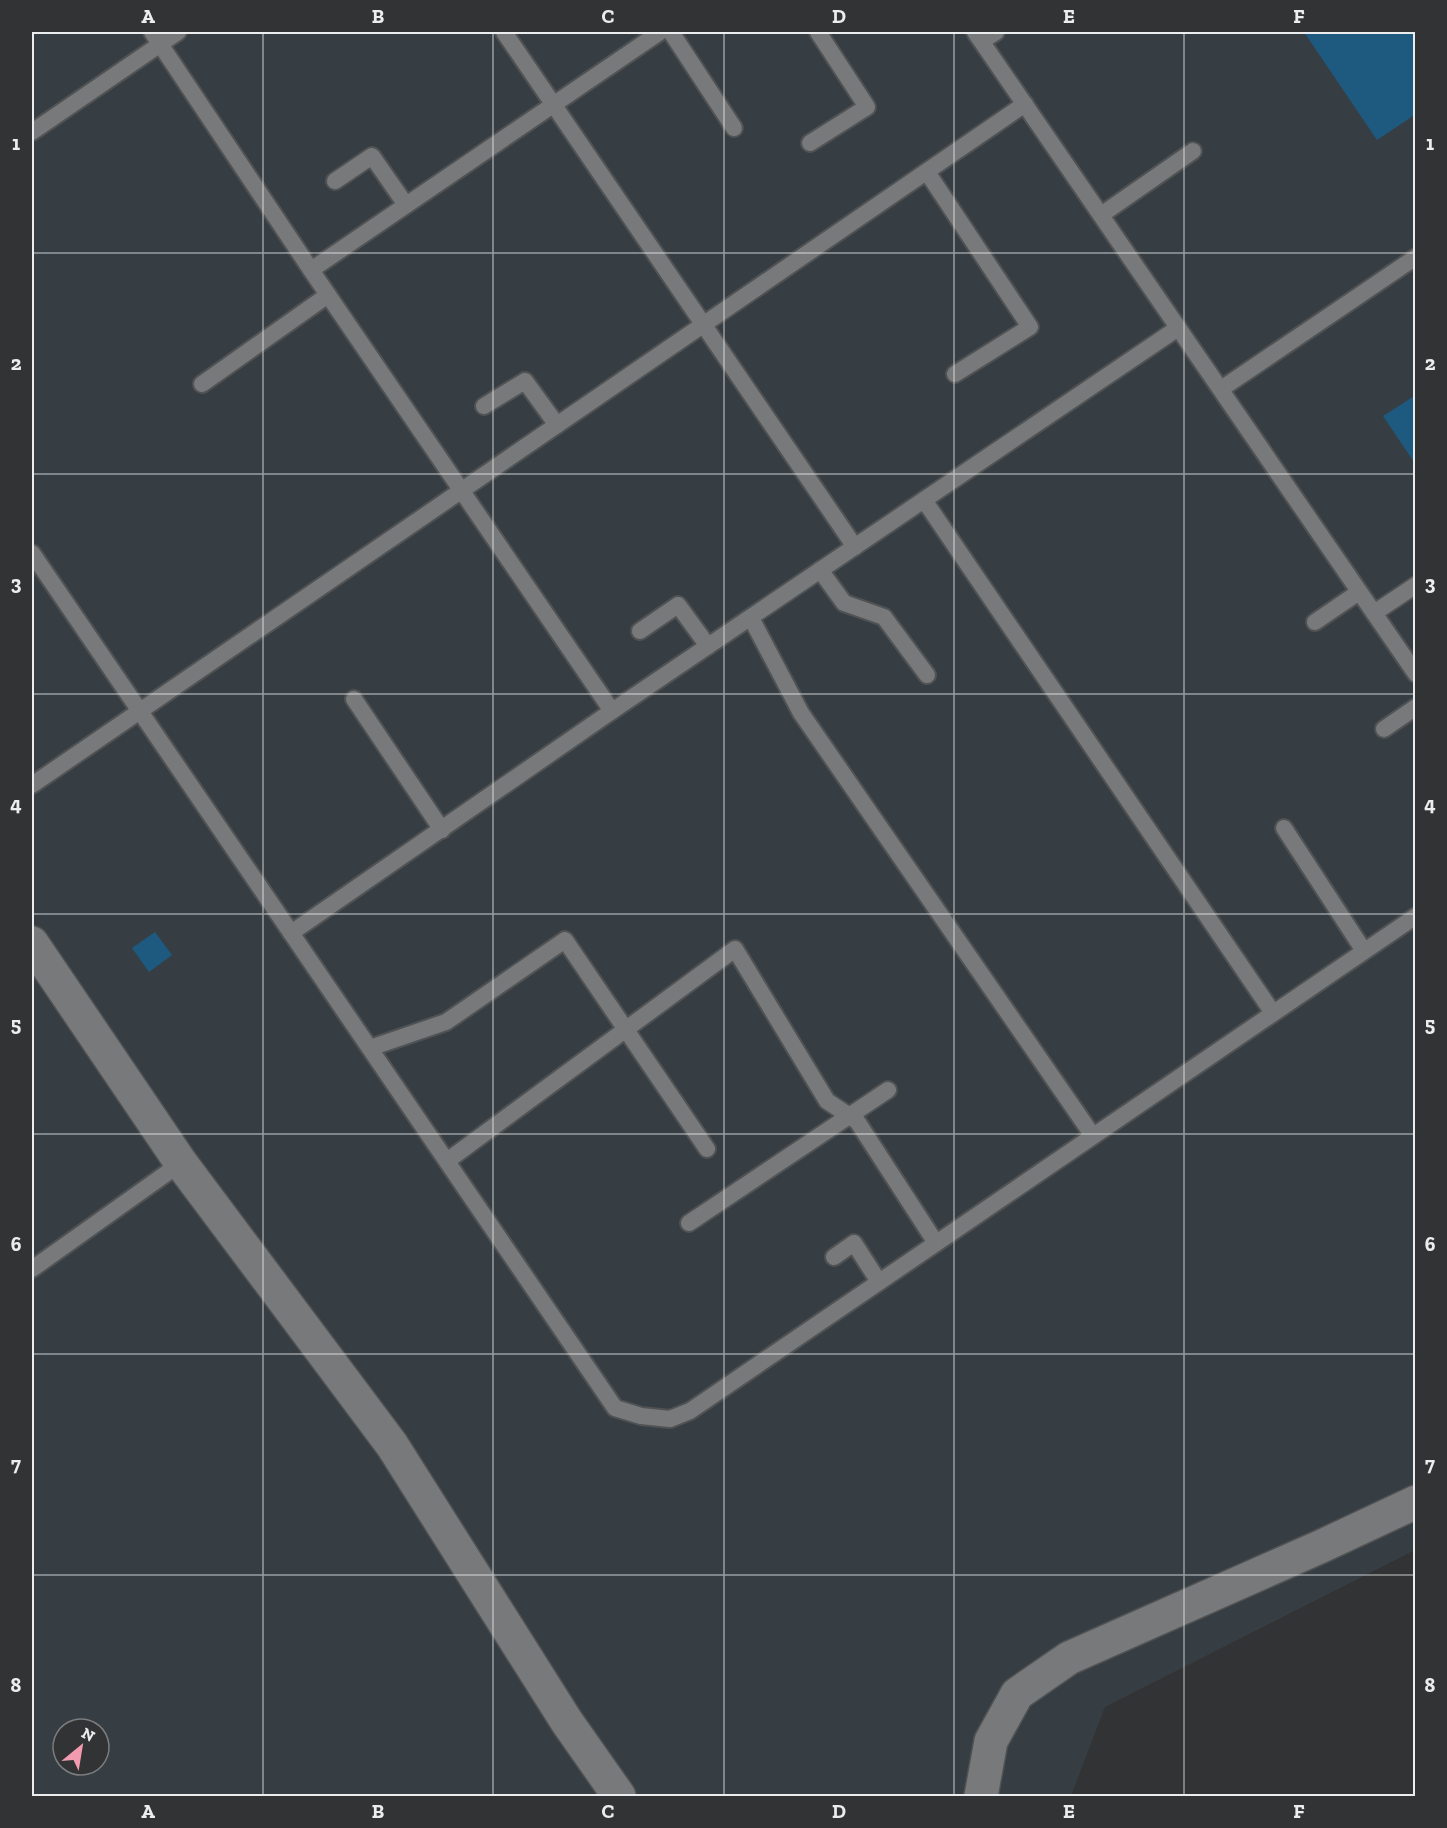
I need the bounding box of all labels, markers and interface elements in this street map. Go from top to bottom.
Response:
text: A [141,4,155,28]
text: B [372,4,384,28]
text: C [602,4,615,28]
text: D [832,4,846,28]
text: E [1063,4,1075,28]
text: F [1293,4,1305,28]
text: 1 [12,131,20,155]
text: 1 [1426,131,1434,155]
text: 2 [11,351,22,375]
text: 2 [1425,351,1436,375]
text: 3 [11,571,22,595]
text: 3 [1425,571,1436,595]
text: 4 [10,792,22,816]
text: 4 [1424,792,1436,816]
text: 5 [11,1012,21,1036]
text: 5 [1425,1012,1435,1036]
text: 6 [11,1232,22,1256]
text: 6 [1425,1232,1436,1256]
text: 7 [11,1452,21,1476]
text: 7 [1425,1452,1435,1476]
text: 8 [11,1673,22,1697]
text: 8 [1425,1673,1436,1697]
north arrow [51,1717,111,1777]
text: N [78,1723,98,1746]
text: A [141,1799,155,1823]
text: B [372,1799,384,1823]
text: C [602,1799,615,1823]
text: D [832,1799,846,1823]
text: E [1063,1799,1075,1823]
text: F [1293,1799,1305,1823]

